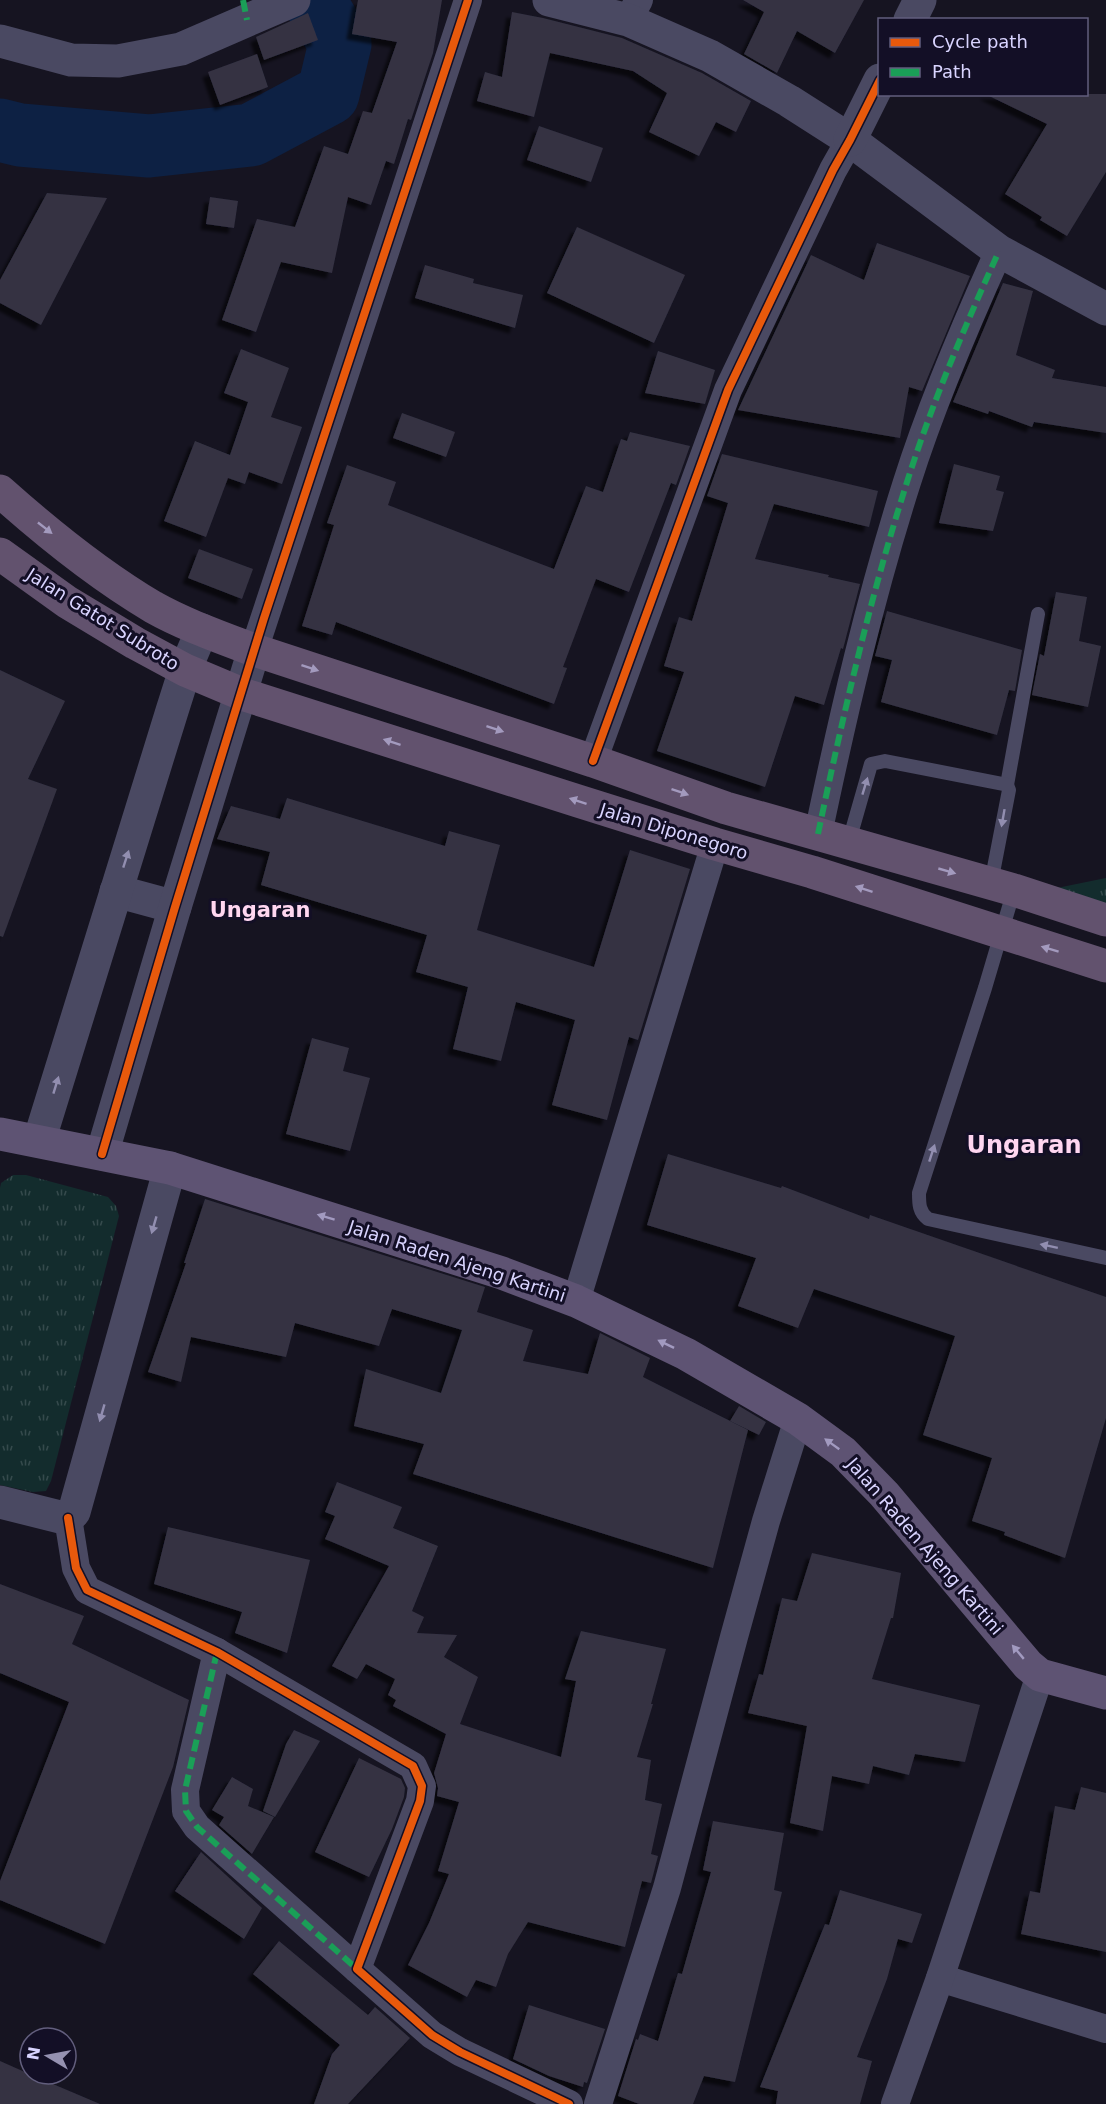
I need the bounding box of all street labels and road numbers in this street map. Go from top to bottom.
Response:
street label: Jalan Gatot Subroto [22,563,183,674]
street label: Jalan Diponegoro [596,798,751,864]
street label: Jalan Raden Ajeng Kartini [345,1216,568,1306]
street label: Jalan Raden Ajeng Kartini [842,1452,1008,1639]

